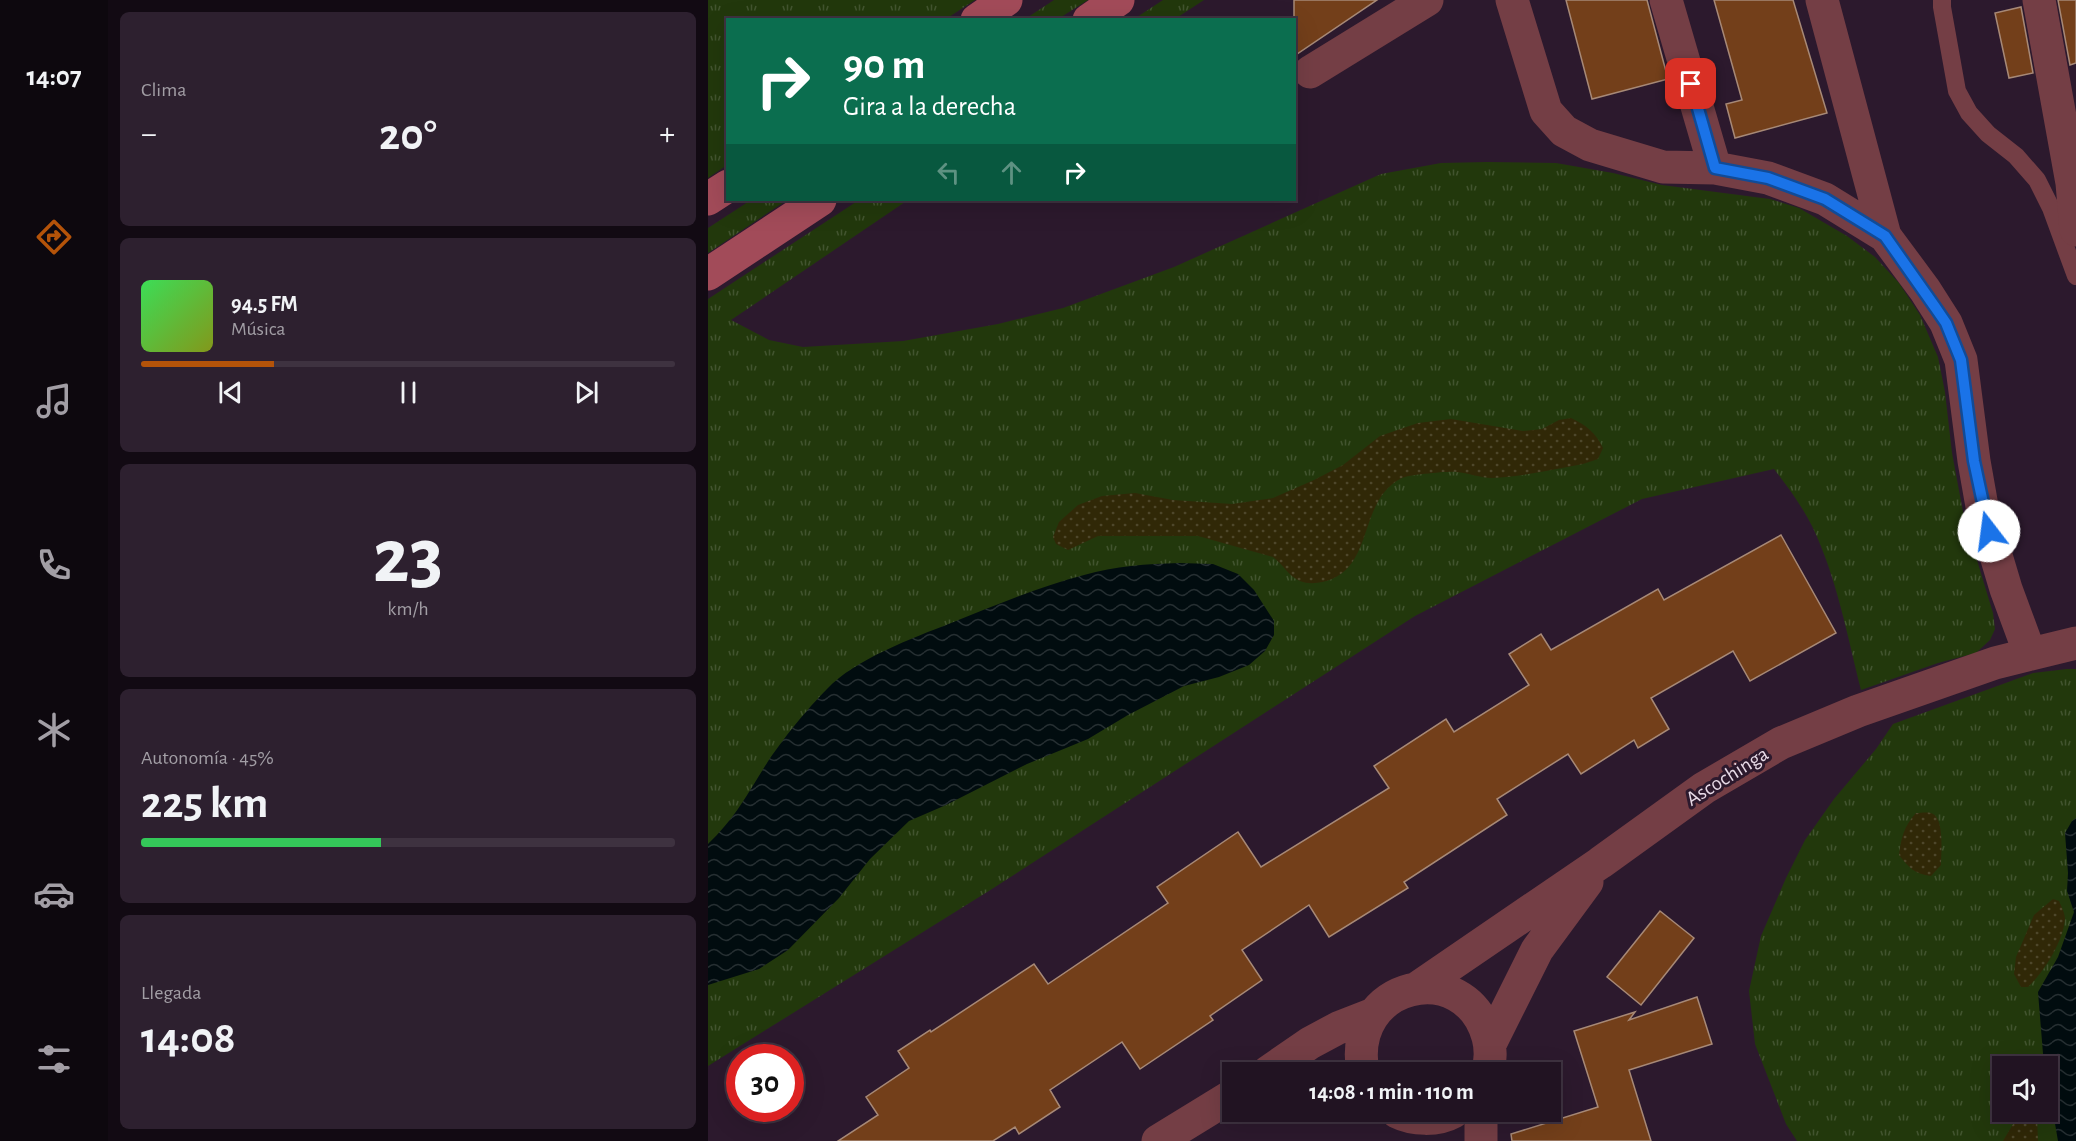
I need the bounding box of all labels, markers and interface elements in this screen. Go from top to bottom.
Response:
icon: right [744,42,822,120]
text: 90 m [843,44,925,86]
pin [1665,58,1716,109]
text: 14:07 [26,63,82,90]
icon: arrive [1674,67,1707,100]
text: Clima [141,80,186,100]
text: Gira a la derecha [843,93,1016,120]
text: 20° [379,113,437,158]
text: − [141,118,157,151]
text: + [659,118,675,151]
icon: left [932,156,965,189]
icon: ahead [995,156,1028,189]
icon: right [1058,156,1091,189]
icon: directions [33,216,75,258]
text: 94.5 FM [231,293,298,315]
text: Música [231,319,286,339]
icon: previous [214,376,247,409]
icon: pause [392,376,425,409]
icon: next [570,376,603,409]
icon: music [33,380,75,422]
position arrow [1957,499,2021,563]
text: 23 [373,519,443,597]
icon: phone [33,544,75,586]
text: km/h [387,599,429,619]
icon: climate [33,709,75,751]
street label: Ascochinga [1682,743,1772,810]
text: Autonomía · 45% [141,748,274,768]
text: 225 km [141,781,268,826]
icon: car [33,873,75,915]
text: Llegada [141,983,202,1003]
text: 14:08 [141,1016,236,1061]
icon: filters [33,1038,75,1080]
speed limit sign: 30 [726,1044,804,1122]
map controls [1992,1056,2058,1122]
button: sound [1992,1056,2058,1122]
text: 14:08 · 1 min · 110 m [1309,1081,1474,1103]

